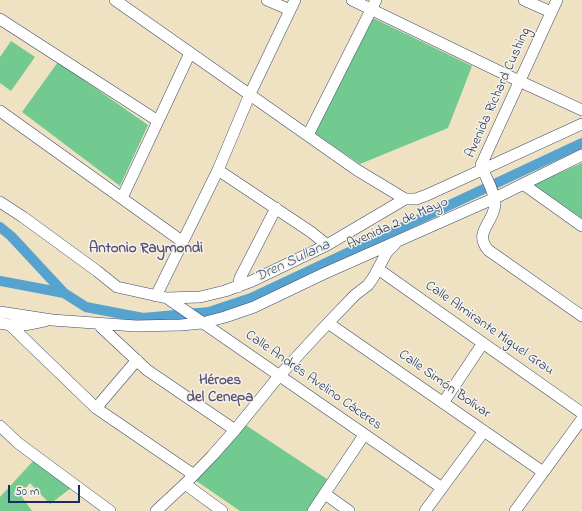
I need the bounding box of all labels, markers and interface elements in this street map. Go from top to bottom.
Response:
street label: Avenida Richard Cushing [463,25,535,161]
street label: Avenida 2 de Mayo [345,194,451,254]
water label: Dren Sullana [253,237,333,287]
district label: Antonio Raymondi [89,241,203,259]
street label: Calle Almirante Miguel Grau [421,278,557,380]
street label: Calle Andrés Avelino Cáceres [242,327,384,435]
street label: Calle Simón Bolívar [395,347,493,423]
district label: Héroes del Cenepa [187,373,253,408]
scale bar [10,477,82,503]
text: 50 m [15,483,39,501]

